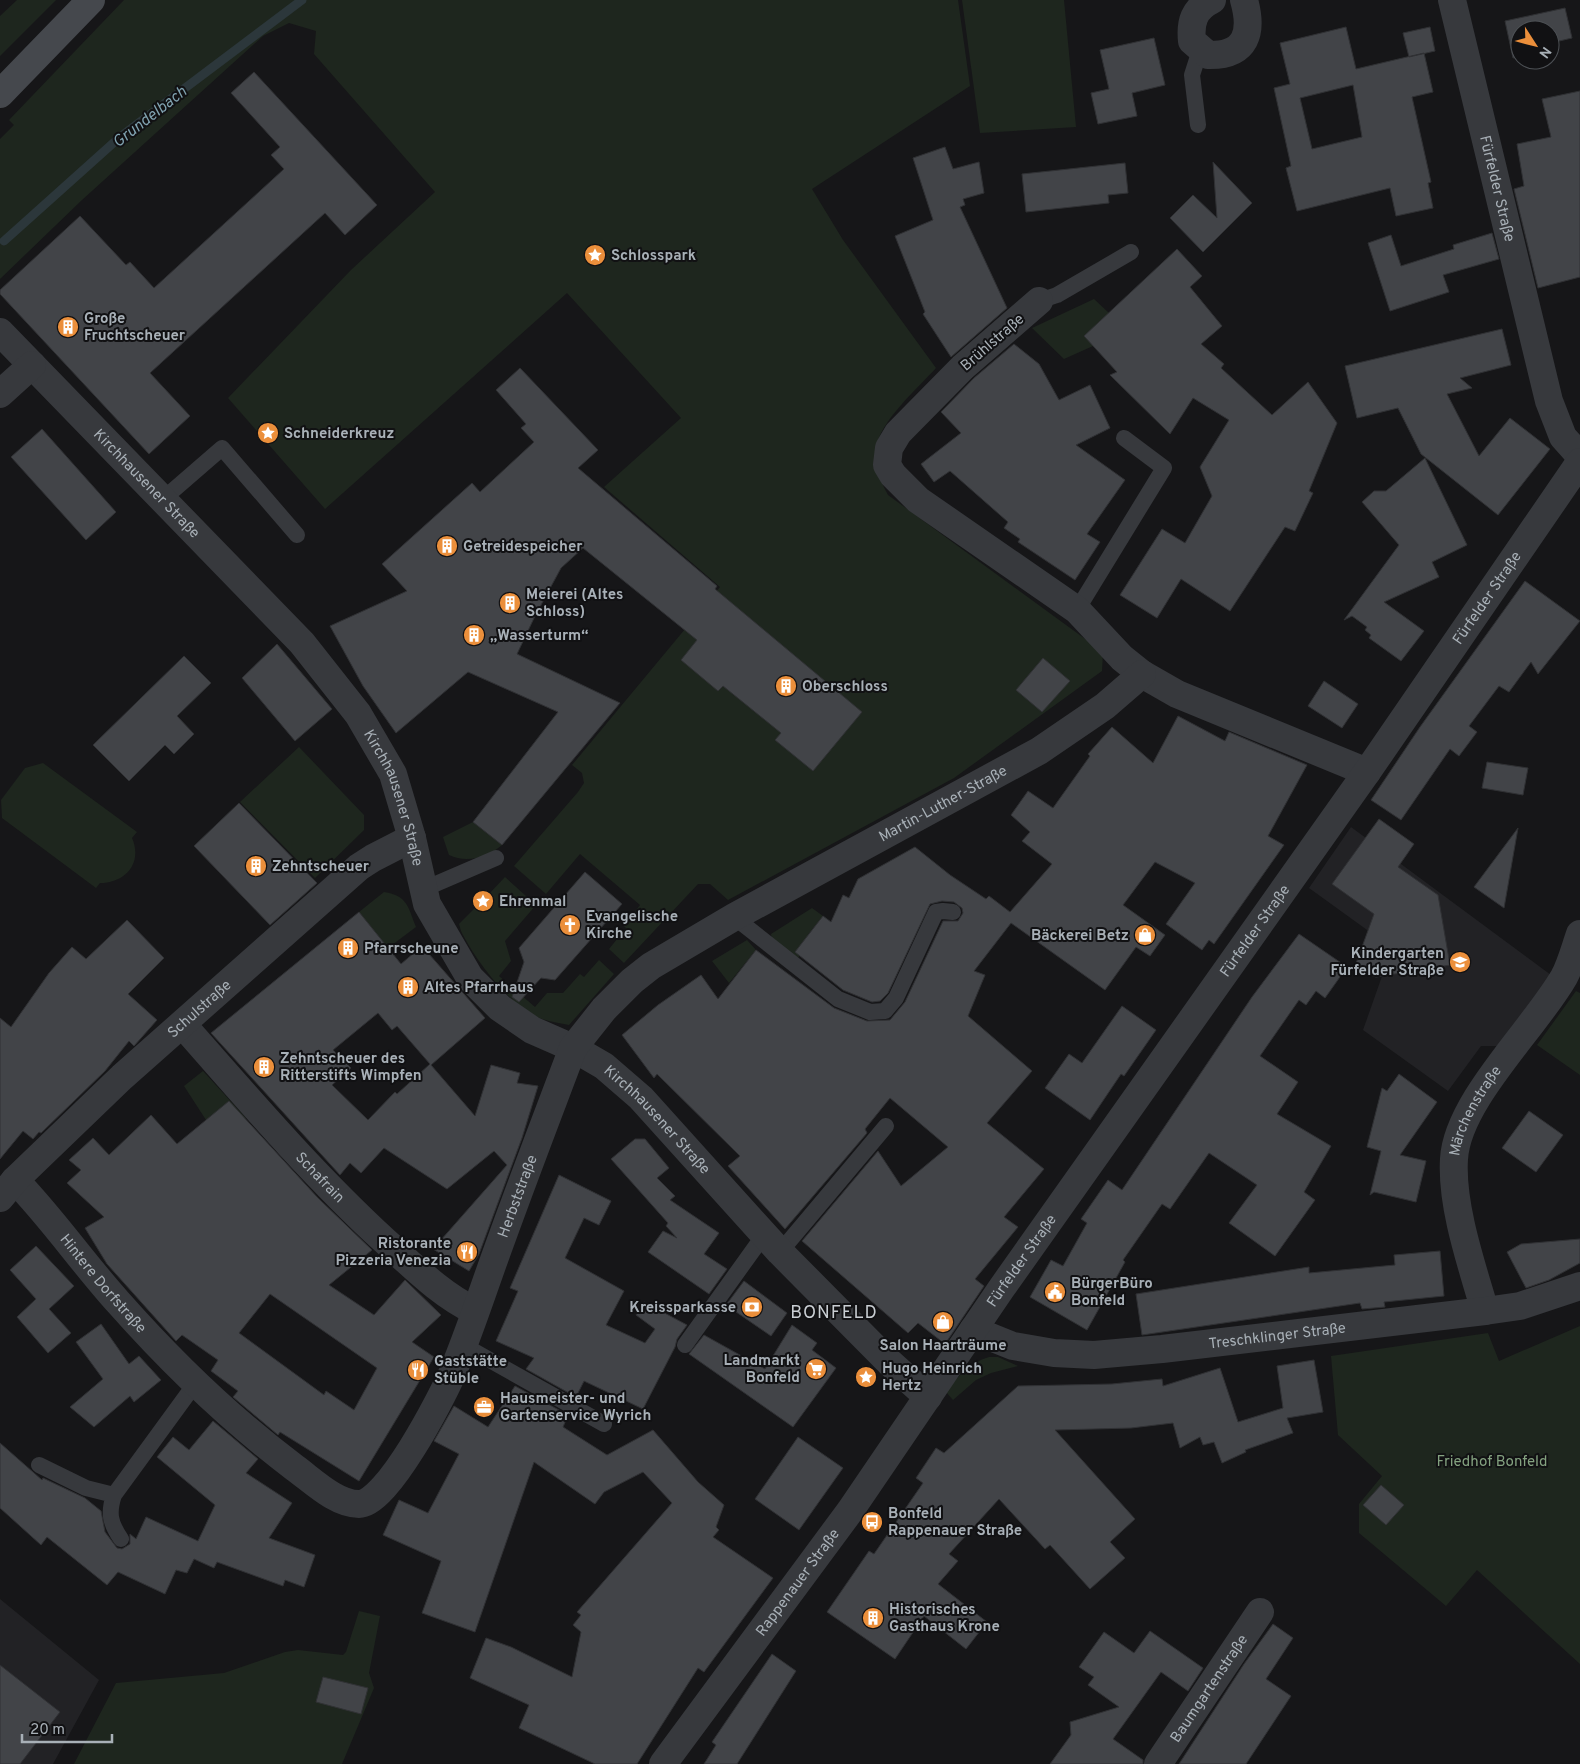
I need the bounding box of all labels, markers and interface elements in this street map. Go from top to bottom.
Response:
north arrow [1510,20,1560,70]
text: N [1534,43,1554,61]
water label: Grundelbach [109,82,191,153]
street label: Fürfelder Straße [1474,134,1518,244]
place icon: Schlosspark [583,243,607,267]
place label: Schlosspark [611,247,696,266]
place label: Große Fruchtscheuer [84,310,186,346]
street label: Brühlstraße [957,310,1029,376]
building icon: Große Fruchtscheuer [56,315,80,339]
place icon: Schneiderkreuz [256,421,280,445]
place label: Schneiderkreuz [284,425,394,444]
street label: Kirchhausener Straße [89,426,203,543]
building icon: Getreidespeicher [435,534,459,558]
place label: Getreidespeicher [463,538,583,557]
street label: Fürfelder Straße [1449,548,1527,649]
place label: Meierei (Altes Schloss) [526,586,623,622]
building icon: Meierei (Altes Schloss) [498,591,522,615]
building icon: „Wasserturm“ [462,623,486,647]
place label: „Wasserturm“ [490,627,588,646]
building icon: Oberschloss [774,674,798,698]
place label: Oberschloss [802,678,888,697]
street label: Kirchhausener Straße [358,727,426,868]
street label: Martin-Luther-Straße [876,762,1011,847]
building icon: Zehntscheuer [244,854,268,878]
place label: Zehntscheuer [272,858,370,877]
street label: Fürfelder Straße [1217,882,1295,982]
place icon: Ehrenmal [471,889,495,913]
place label: Ehrenmal [499,893,566,912]
place label: Evangelische Kirche [586,908,678,944]
church icon: Evangelische Kirche [558,913,582,937]
shop icon: Bäckerei Betz [1133,923,1157,947]
place label: Bäckerei Betz [1031,927,1129,946]
building icon: Pfarrscheune [336,936,360,960]
place label: Pfarrscheune [364,940,459,959]
place label: Kindergarten Fürfelder Straße [1331,945,1444,981]
school or university icon: Kindergarten Fürfelder Straße [1448,950,1472,974]
building icon: Altes Pfarrhaus [396,975,420,999]
street label: Schulstraße [164,977,236,1043]
place label: Altes Pfarrhaus [424,979,534,998]
place label: Zehntscheuer des Ritterstifts Wimpfen [280,1050,422,1086]
building icon: Zehntscheuer des Ritterstifts Wimpfen [252,1055,276,1079]
street label: Kirchhausener Straße [599,1062,714,1179]
street label: Märchenstraße [1446,1063,1507,1158]
street label: Schafrain [290,1149,348,1208]
street label: Herbststraße [495,1153,543,1241]
street label: Fürfelder Straße [983,1211,1062,1311]
street label: Hintere Dorfstraße [55,1231,150,1338]
place label: Ristorante Pizzeria Venezia [336,1235,451,1271]
restaurant icon: Ristorante Pizzeria Venezia [455,1240,479,1264]
place label: BürgerBüro Bonfeld [1071,1275,1153,1311]
public building icon: BürgerBüro Bonfeld [1043,1280,1067,1304]
bank icon: Kreissparkasse [740,1295,764,1319]
place label: Kreissparkasse [629,1299,736,1318]
district label: BONFELD [790,1302,878,1325]
shop icon: Salon Haarträume [931,1310,955,1334]
street label: Treschklinger Straße [1208,1319,1347,1354]
place label: Salon Haarträume [879,1337,1007,1356]
place label: Landmarkt Bonfeld [724,1352,800,1388]
place label: Gaststätte Stüble [434,1353,507,1389]
supermarket icon: Landmarkt Bonfeld [804,1357,828,1381]
restaurant icon: Gaststätte Stüble [406,1358,430,1382]
place label: Hugo Heinrich Hertz [882,1360,982,1396]
place icon: Hugo Heinrich Hertz [854,1365,878,1389]
place label: Hausmeister- und Gartenservice Wyrich [500,1390,651,1426]
office icon: Hausmeister- und Gartenservice Wyrich [472,1395,496,1419]
park label: Friedhof Bonfeld [1437,1453,1547,1472]
place label: Bonfeld Rappenauer Straße [888,1505,1022,1541]
bus stop icon: Bonfeld Rappenauer Straße [860,1510,884,1534]
street label: Rappenauer Straße [752,1525,845,1641]
place label: Historisches Gasthaus Krone [889,1601,1000,1637]
building icon: Historisches Gasthaus Krone [861,1606,885,1630]
street label: Baumgartenstraße [1167,1632,1253,1747]
scale bar [22,1712,112,1744]
text: 20 m [30,1721,65,1740]

